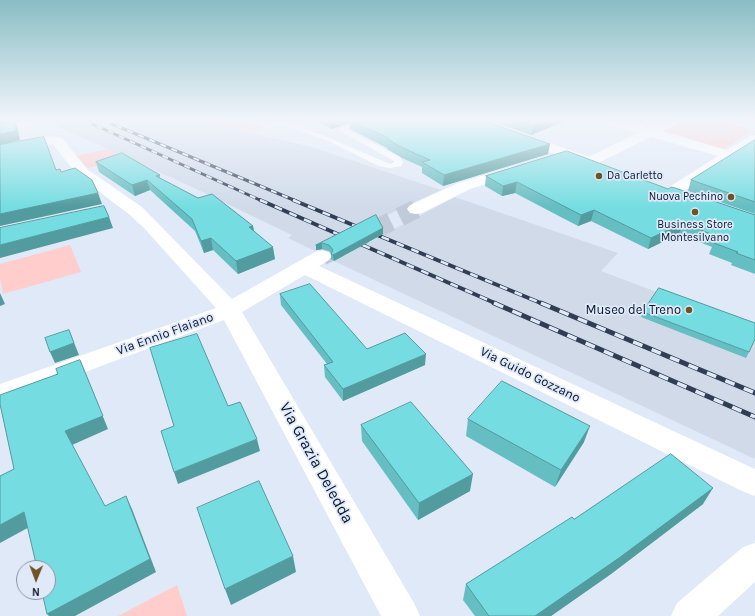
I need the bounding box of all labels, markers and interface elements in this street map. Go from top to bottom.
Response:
place label: Da Carletto [607,169,663,183]
marker: Da Carletto [594,171,604,181]
place label: Nuova Pechino [649,190,723,204]
marker: Nuova Pechino [726,192,736,202]
marker: Business Store Montesilvano [690,207,700,217]
place label: Business Store Montesilvano [657,218,733,244]
place label: Museo del Treno [585,302,681,318]
marker: Museo del Treno [684,305,694,315]
street label: Via Ennio Flaiano [114,309,216,359]
street label: Via Guido Gozzano [477,344,583,406]
street label: Via Grazia Deledda [275,399,357,527]
north arrow [16,560,56,600]
text: N [32,585,40,598]

